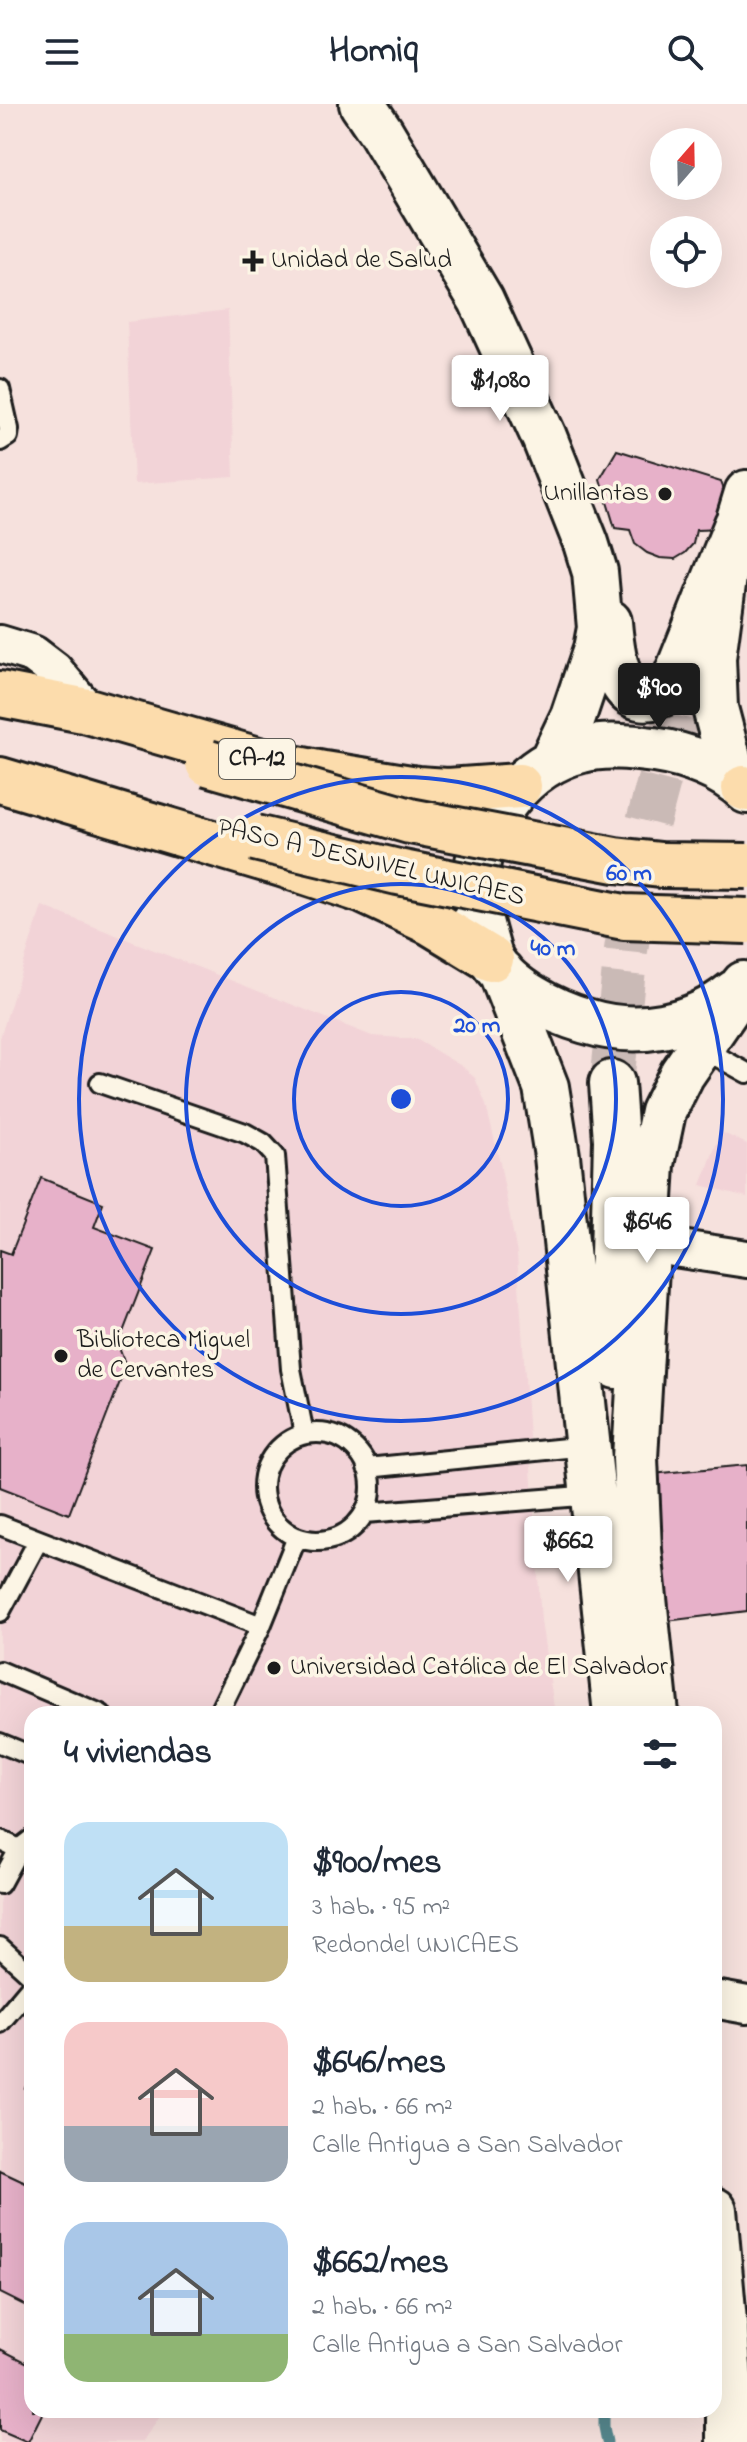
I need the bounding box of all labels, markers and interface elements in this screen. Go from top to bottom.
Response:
text: Homiq [329,26,418,79]
icon: menu [40,30,84,74]
icon: search [663,30,707,74]
north arrow [650,128,722,200]
map controls [650,128,722,288]
button: locate [650,216,722,288]
place label: Unidad de Salud [271,242,452,280]
marker: Unidad de Salud [242,250,264,272]
pin: $1,080 [435,355,565,423]
text: $1,080 [470,362,530,400]
place label: Unillantas [543,475,649,513]
marker: Unillantas [656,485,674,503]
pin: $900 [612,663,706,731]
text: $900 [636,670,682,708]
road number: CA-12 [219,739,295,779]
street label: PASO A DESNIVEL UNICAES [214,809,528,917]
text: 60 m [606,857,652,892]
text: 40 m [531,932,576,967]
text: 20 m [453,1009,501,1044]
centre of rings [387,1085,415,1113]
pin: $646 [600,1197,694,1265]
text: $646 [622,1204,672,1242]
place label: Biblioteca Miguel de Cervantes [76,1322,250,1390]
marker: Biblioteca Miguel de Cervantes [52,1347,70,1365]
pin: $662 [521,1516,615,1584]
text: $662 [542,1523,594,1561]
place label: Universidad Católica de El Salvador [290,1649,669,1687]
marker: Universidad Católica de El Salvador [265,1659,283,1677]
text: 4 viviendas [64,1729,212,1779]
icon: filters [638,1732,682,1776]
text: $900/mes [312,1839,442,1889]
icon: home [128,1854,224,1950]
text: 3 hab. · 95 m² [312,1889,450,1927]
text: Redondel UNICAES [312,1927,519,1965]
text: $646/mes [312,2039,446,2089]
icon: home [128,2054,224,2150]
text: 2 hab. · 66 m² [312,2089,453,2127]
text: Calle Antigua a San Salvador [312,2127,622,2165]
text: $662/mes [312,2239,449,2289]
icon: home [128,2254,224,2350]
text: 2 hab. · 66 m² [312,2289,453,2327]
text: Calle Antigua a San Salvador [312,2327,622,2365]

